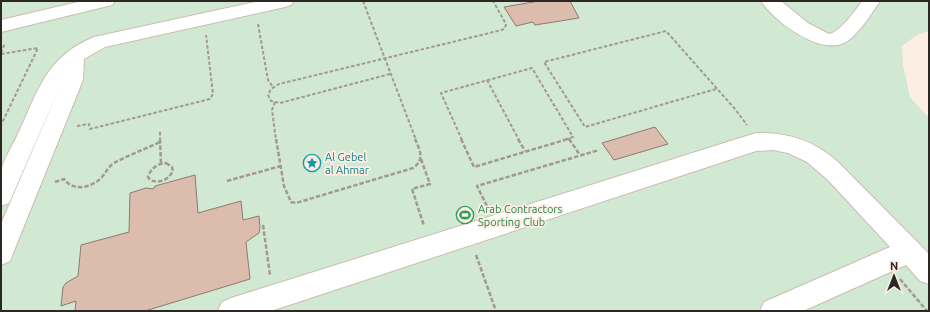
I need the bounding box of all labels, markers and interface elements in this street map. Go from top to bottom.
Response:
place label: Al Gebel al Ahmar [325,151,370,176]
place icon: Al Gebel al Ahmar [302,153,322,173]
place label: Arab Contractors Sporting Club [478,203,563,228]
sports icon: Arab Contractors Sporting Club [455,205,475,225]
north arrow [874,256,914,296]
text: N [890,260,898,272]

